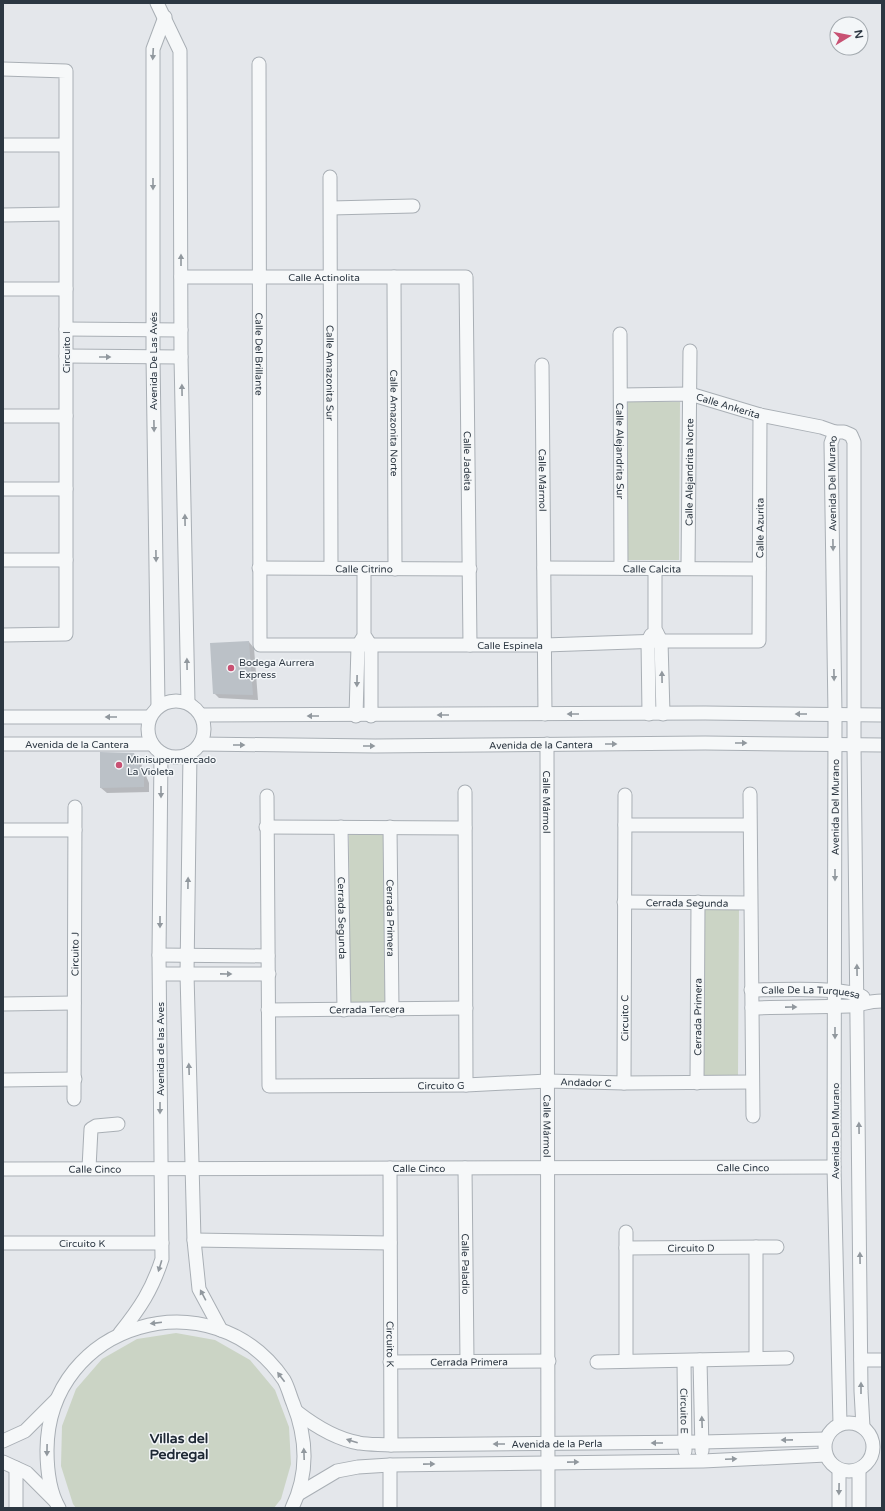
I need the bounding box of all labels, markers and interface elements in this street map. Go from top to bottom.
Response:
north arrow [829,16,869,56]
text: N [851,29,866,40]
one-way arrow [150,48,157,60]
one-way arrow [150,178,156,191]
one-way arrow [178,253,184,266]
street label: Calle Actinolita [288,272,360,284]
street label: Avenida De Las Avés [148,312,160,410]
street label: Calle Del Brillante [252,312,265,396]
street label: Calle Amazonita Sur [323,325,336,421]
street label: Circuito I [61,331,73,373]
one-way arrow [99,354,112,360]
street label: Calle Amazonita Norte [387,369,400,477]
one-way arrow [179,383,185,396]
street label: Calle Ankerita [695,391,761,422]
street label: Calle Alejandrita Sur [613,403,626,499]
street label: Calle Alejandrita Norte [683,418,696,526]
one-way arrow [150,420,157,432]
street label: Calle Jadeita [461,431,473,491]
street label: Avenida Del Murano [826,434,840,531]
street label: Calle Mármol [536,449,548,511]
street label: Calle Azurita [754,498,767,558]
one-way arrow [181,514,188,526]
one-way arrow [830,539,836,552]
one-way arrow [152,550,159,562]
street label: Calle Citrino [335,563,393,576]
street label: Calle Calcita [623,563,681,576]
street label: Calle Espinela [477,640,543,652]
one-way arrow [184,657,190,670]
place label: Bodega Aurrera Express [239,657,315,681]
marker: Bodega Aurrera Express [226,663,236,673]
one-way arrow [831,669,837,682]
one-way arrow [659,670,665,683]
one-way arrow [354,675,360,688]
one-way arrow [566,711,579,717]
one-way arrow [794,711,807,717]
one-way arrow [436,712,449,718]
one-way arrow [306,713,319,719]
one-way arrow [104,714,117,720]
street label: Avenida de la Cantera [25,739,129,751]
street label: Avenida de la Cantera [489,739,593,752]
one-way arrow [735,740,747,747]
one-way arrow [605,741,618,747]
one-way arrow [233,742,246,748]
one-way arrow [363,743,376,749]
place label: Minisupermercado La Violeta [127,754,216,778]
street label: Avenida Del Murano [830,759,842,855]
marker: Minisupermercado La Violeta [114,760,124,770]
street label: Calle Mármol [540,771,552,833]
one-way arrow [158,786,164,799]
one-way arrow [832,869,838,882]
one-way arrow [185,876,191,889]
street label: Cerrada Segunda [335,877,348,959]
street label: Cerrada Primera [384,879,396,957]
street label: Cerrada Segunda [646,897,728,910]
one-way arrow [157,916,163,929]
street label: Circuito J [69,932,82,976]
one-way arrow [854,963,860,976]
one-way arrow [220,971,233,977]
street label: Cerrada Primera [692,978,705,1056]
street label: Calle De La Turquesa [761,984,862,1002]
street label: Circuito C [619,995,631,1041]
street label: Avenida de las Aves [155,1002,167,1096]
street label: Cerrada Tercera [329,1004,405,1016]
one-way arrow [785,1004,798,1010]
one-way arrow [832,1027,838,1040]
one-way arrow [186,1063,193,1075]
street label: Andador C [560,1076,612,1090]
street label: Circuito G [417,1080,465,1092]
street label: Avenida Del Murano [830,1083,842,1179]
street label: Calle Mármol [540,1095,553,1157]
one-way arrow [157,1102,163,1115]
one-way arrow [856,1121,862,1134]
street label: Calle Cinco [717,1162,769,1174]
street label: Calle Cinco [393,1163,445,1175]
street label: Calle Cinco [69,1164,121,1176]
street label: Calle Paladio [459,1233,471,1295]
street label: Circuito K [59,1238,105,1250]
street label: Circuito D [667,1242,715,1255]
one-way arrow [857,1251,863,1264]
one-way arrow [157,1260,163,1272]
one-way arrow [200,1290,206,1301]
one-way arrow [150,1320,162,1326]
street label: Circuito K [384,1321,396,1367]
street label: Cerrada Primera [430,1356,508,1369]
one-way arrow [277,1372,285,1383]
one-way arrow [858,1381,864,1394]
street label: Circuito E [677,1388,690,1434]
one-way arrow [698,1416,705,1428]
district label: Villas del Pedregal [149,1430,209,1463]
one-way arrow [780,1437,793,1443]
one-way arrow [346,1438,358,1444]
street label: Avenida de la Perla [512,1438,602,1451]
one-way arrow [650,1440,663,1446]
one-way arrow [492,1441,505,1447]
one-way arrow [44,1444,50,1457]
one-way arrow [301,1447,307,1460]
one-way arrow [725,1456,737,1463]
one-way arrow [567,1459,579,1466]
one-way arrow [423,1461,436,1467]
one-way arrow [836,1483,842,1496]

